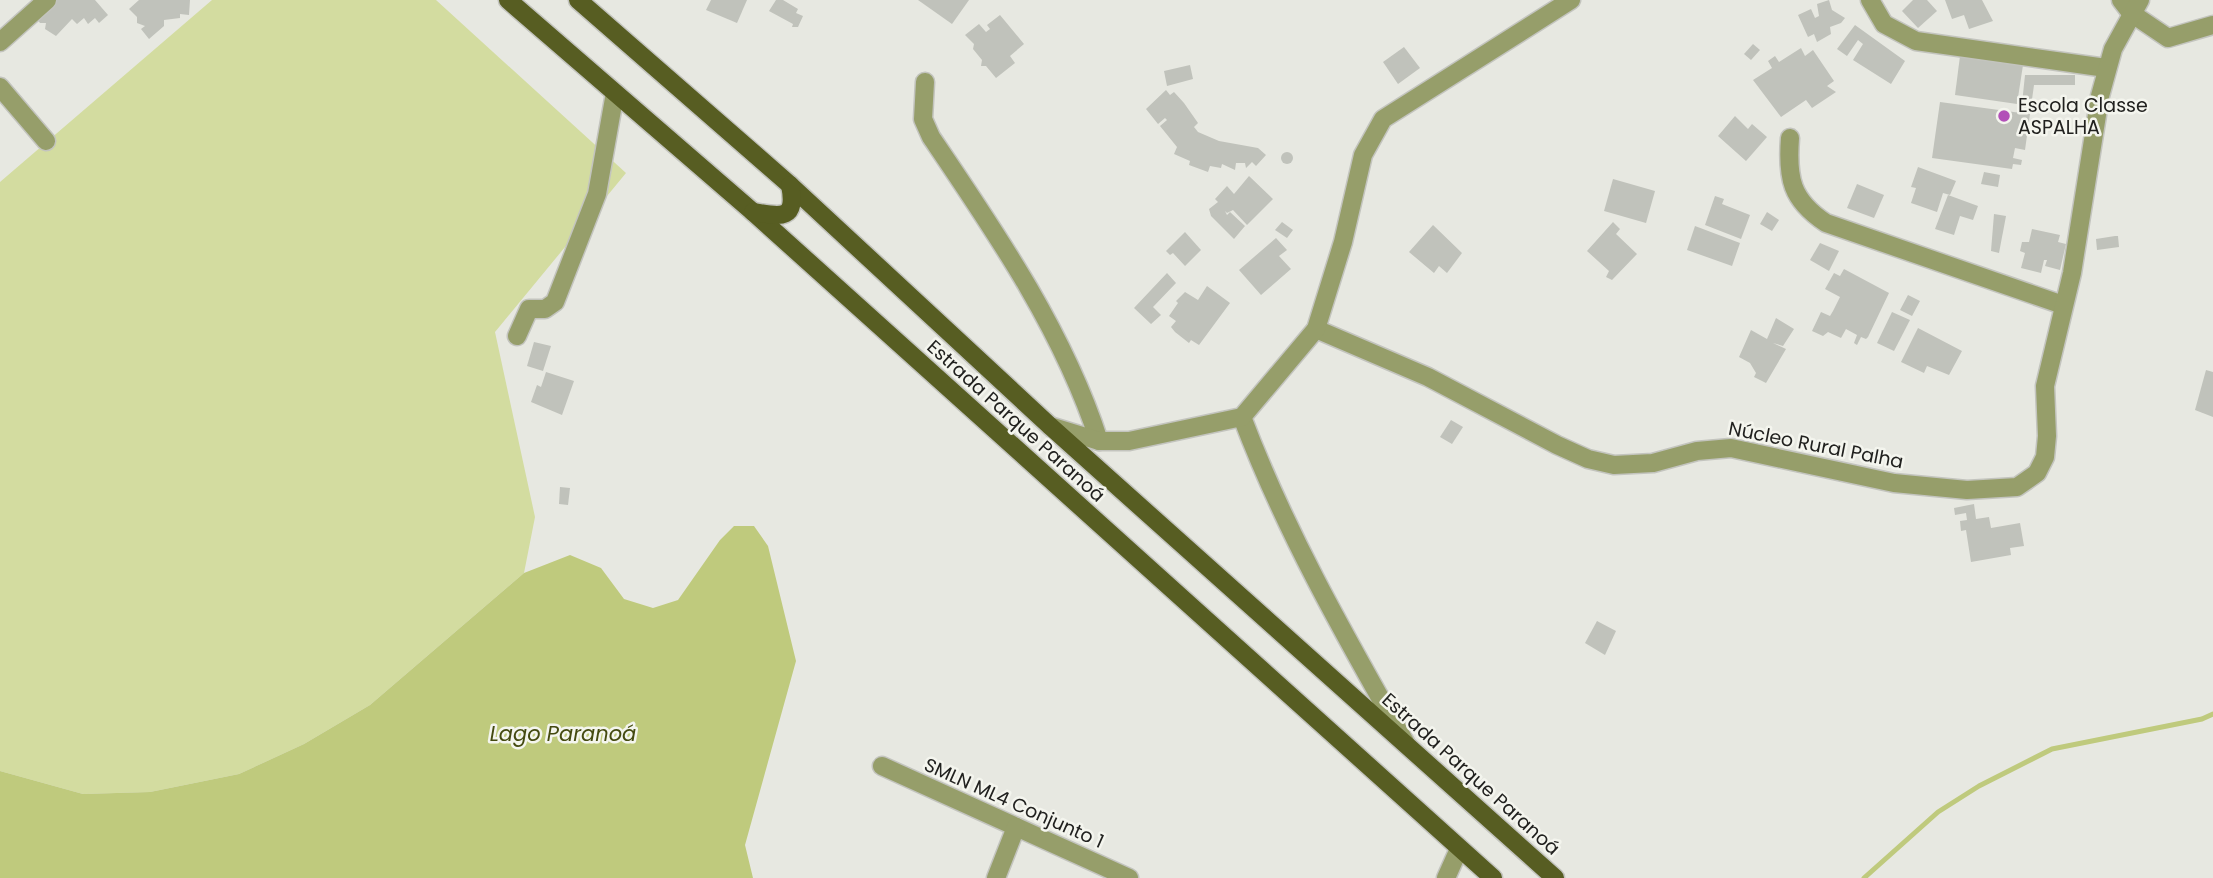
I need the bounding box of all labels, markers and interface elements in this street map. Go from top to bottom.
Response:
place label: Escola Classe ASPALHA [2018,92,2148,141]
marker: Escola Classe ASPALHA [1996,108,2012,124]
street label: Estrada Parque Paranoá [921,334,1111,508]
street label: Núcleo Rural Palha [1726,415,1906,475]
street label: Estrada Parque Paranoá [1376,687,1566,861]
water label: Lago Paranoá [490,719,636,748]
street label: SMLN ML4 Conjunto 1 [920,751,1108,855]

